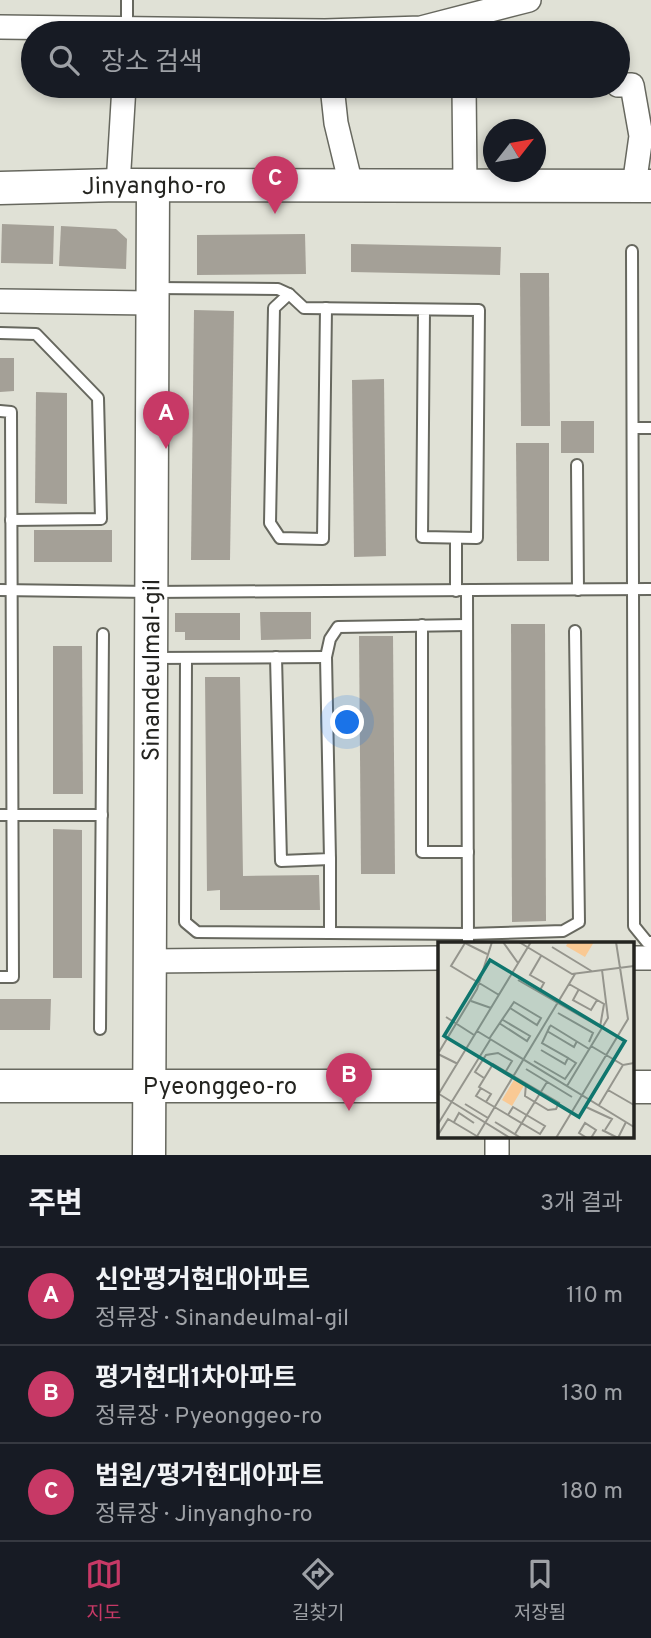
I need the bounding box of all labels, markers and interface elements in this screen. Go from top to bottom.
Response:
search box [21,21,630,98]
icon: search [45,41,83,79]
text: 장소 검색 [101,47,203,80]
north arrow [483,119,546,182]
pin: C [252,156,298,214]
street label: Jinyangho-ro [81,172,226,203]
pin: A [143,391,189,449]
street label: Sinandeulmal-gil [138,579,168,761]
your location [330,705,364,739]
inset map [438,942,634,1138]
pin: B [326,1053,372,1111]
street label: Pyeonggeo-ro [143,1073,297,1103]
text: 주변 [28,1187,83,1224]
text: 3개 결과 [540,1190,623,1219]
text: 신안평거현대아파트 [95,1265,310,1298]
text: A [43,1282,59,1311]
text: 110 m [566,1282,623,1311]
text: 정류장 · Sinandeulmal-gil [95,1305,349,1334]
text: 평거현대1차아파트 [95,1363,297,1396]
text: B [43,1380,59,1409]
text: 130 m [561,1380,623,1409]
text: 정류장 · Pyeonggeo-ro [95,1403,322,1432]
text: 법원/평거현대아파트 [95,1461,324,1494]
text: C [44,1478,58,1507]
text: 180 m [561,1478,623,1507]
text: 정류장 · Jinyangho-ro [95,1501,313,1530]
tab: 지도 [85,1555,123,1626]
tab: 길찾기 [292,1555,344,1626]
tab: 저장됨 [514,1555,566,1626]

